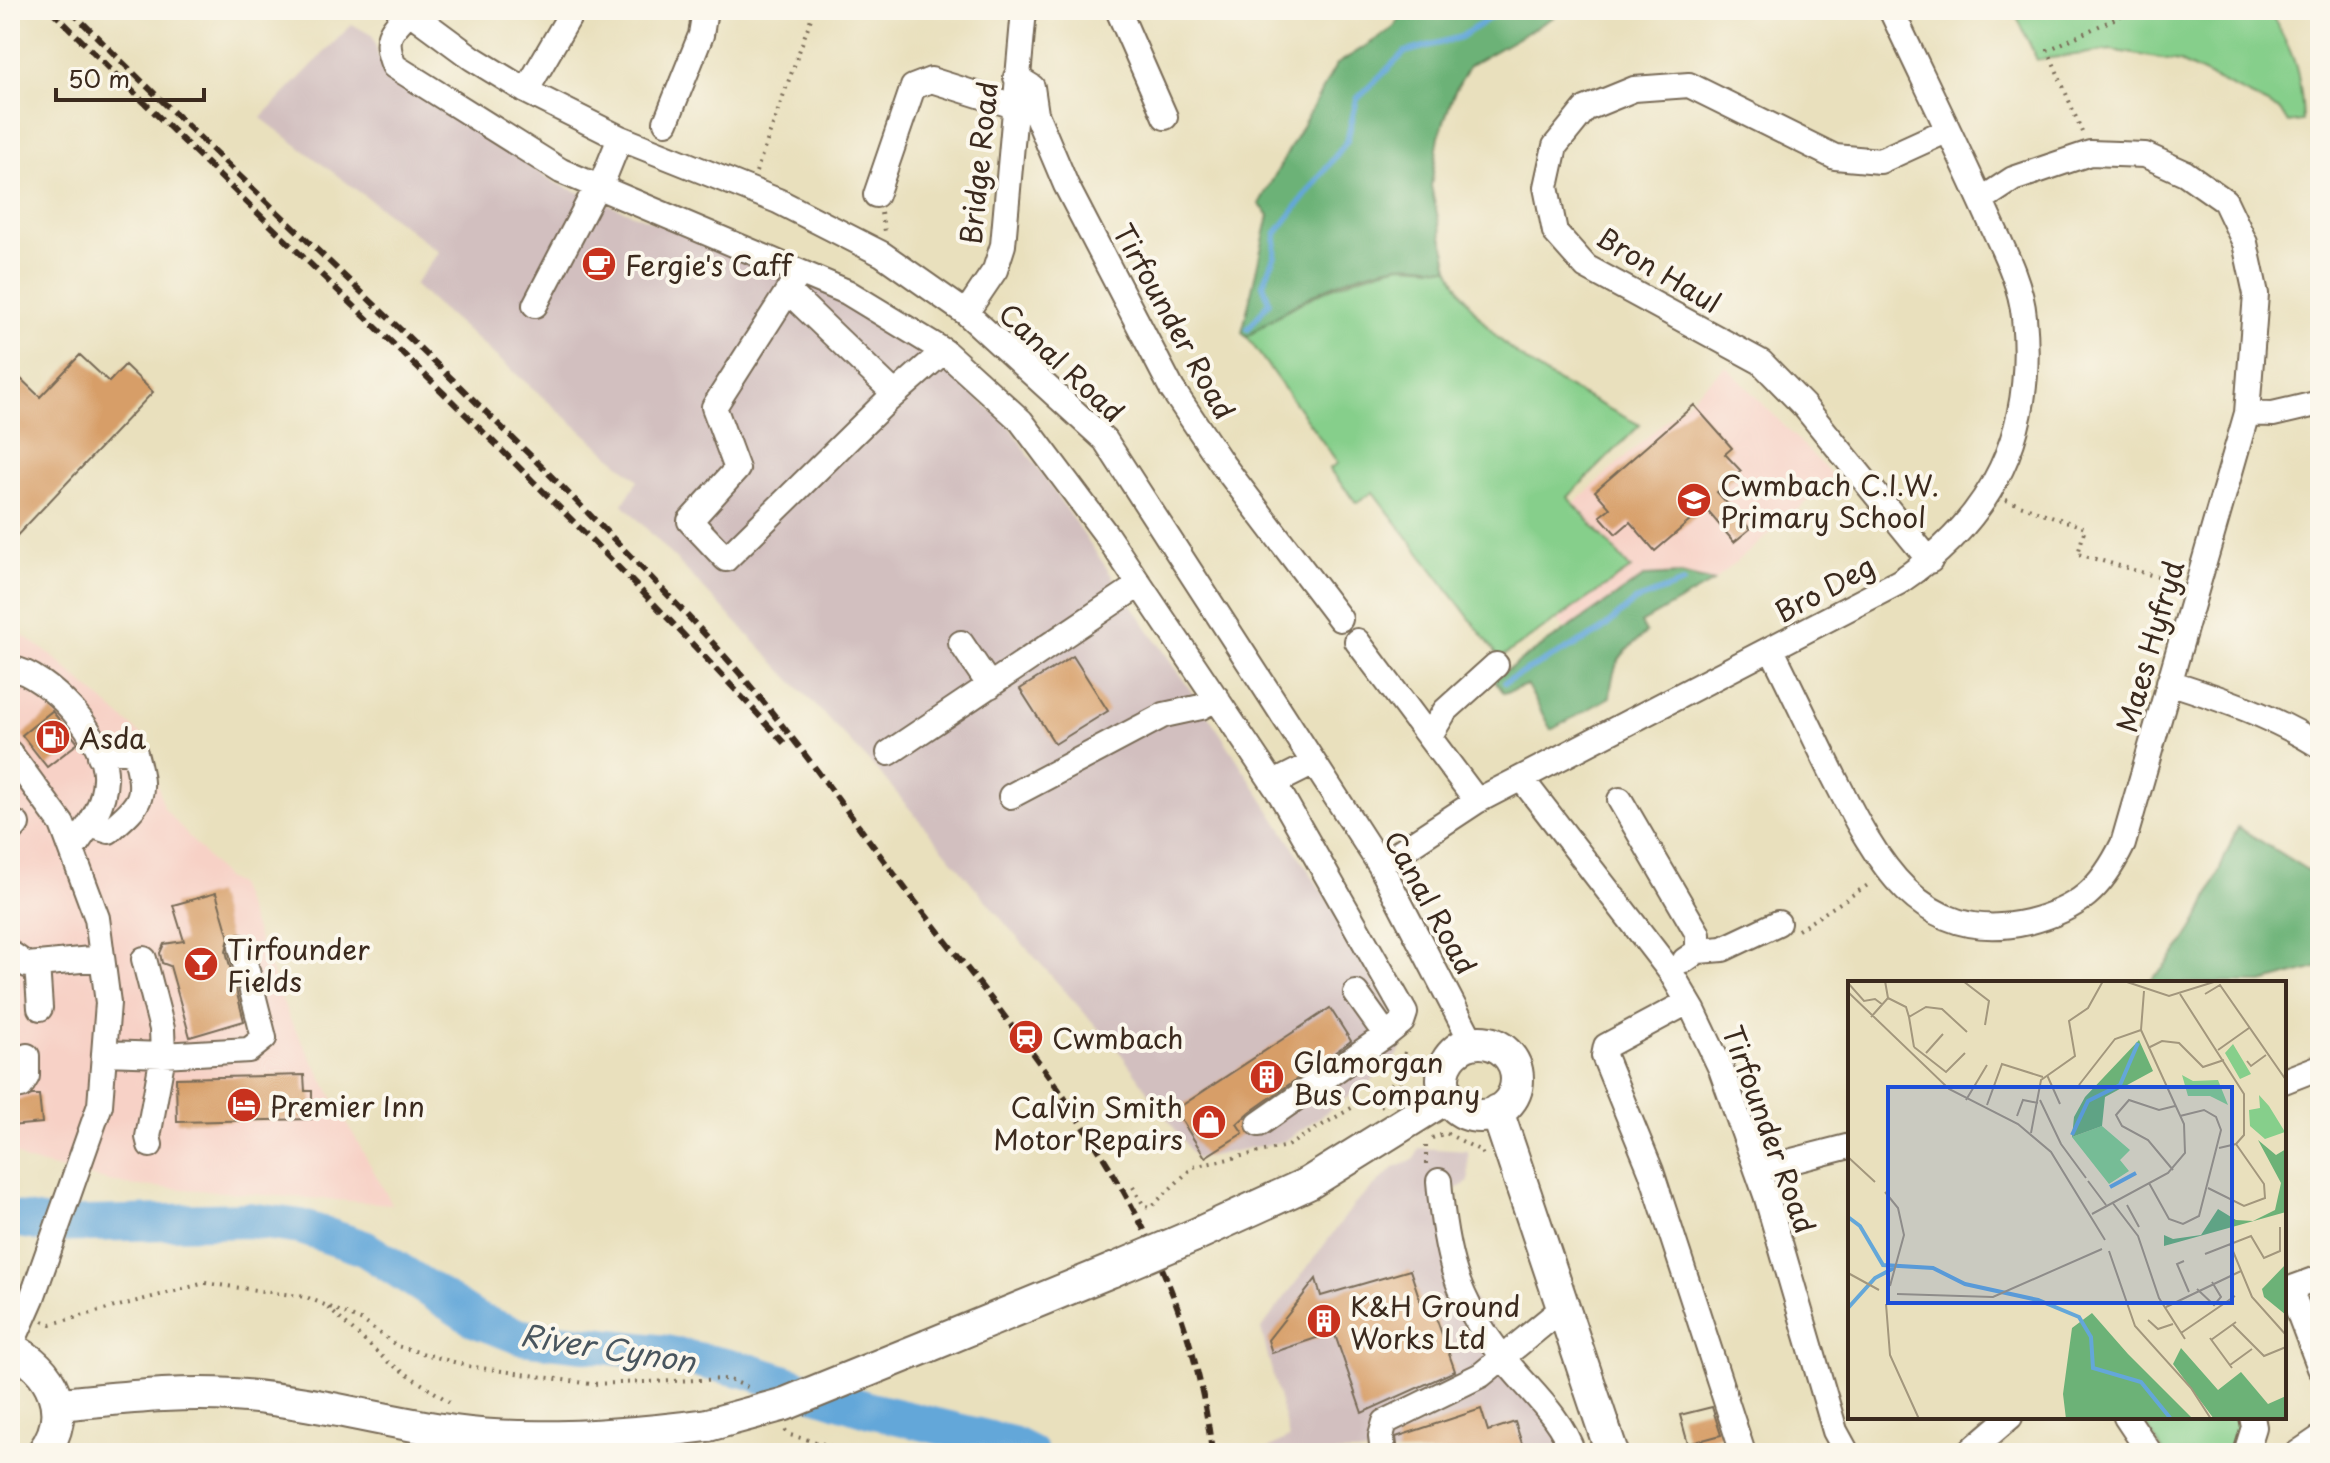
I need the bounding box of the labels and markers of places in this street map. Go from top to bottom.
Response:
place label: Fergie's Caff [625,243,794,286]
cafe icon: Fergie's Caff [580,245,618,283]
place label: Cwmbach C.I.W. Primary School [1720,463,1939,538]
school or university icon: Cwmbach C.I.W. Primary School [1675,481,1713,519]
place label: Asda [79,716,147,759]
fuel station icon: Asda [34,718,72,756]
place label: Tirfounder Fields [227,927,370,1002]
bar icon: Tirfounder Fields [182,945,220,983]
place label: Cwmbach [1052,1016,1184,1059]
station icon: Cwmbach [1007,1018,1045,1056]
place label: Glamorgan Bus Company [1293,1040,1480,1115]
building icon: Glamorgan Bus Company [1248,1058,1286,1096]
place label: Premier Inn [270,1084,425,1127]
place label: Calvin Smith Motor Repairs [993,1085,1183,1160]
hotel icon: Premier Inn [225,1086,263,1124]
shop icon: Calvin Smith Motor Repairs [1190,1103,1228,1141]
place label: K&H Ground Works Ltd [1350,1284,1520,1359]
building icon: K&H Ground Works Ltd [1305,1302,1343,1340]

